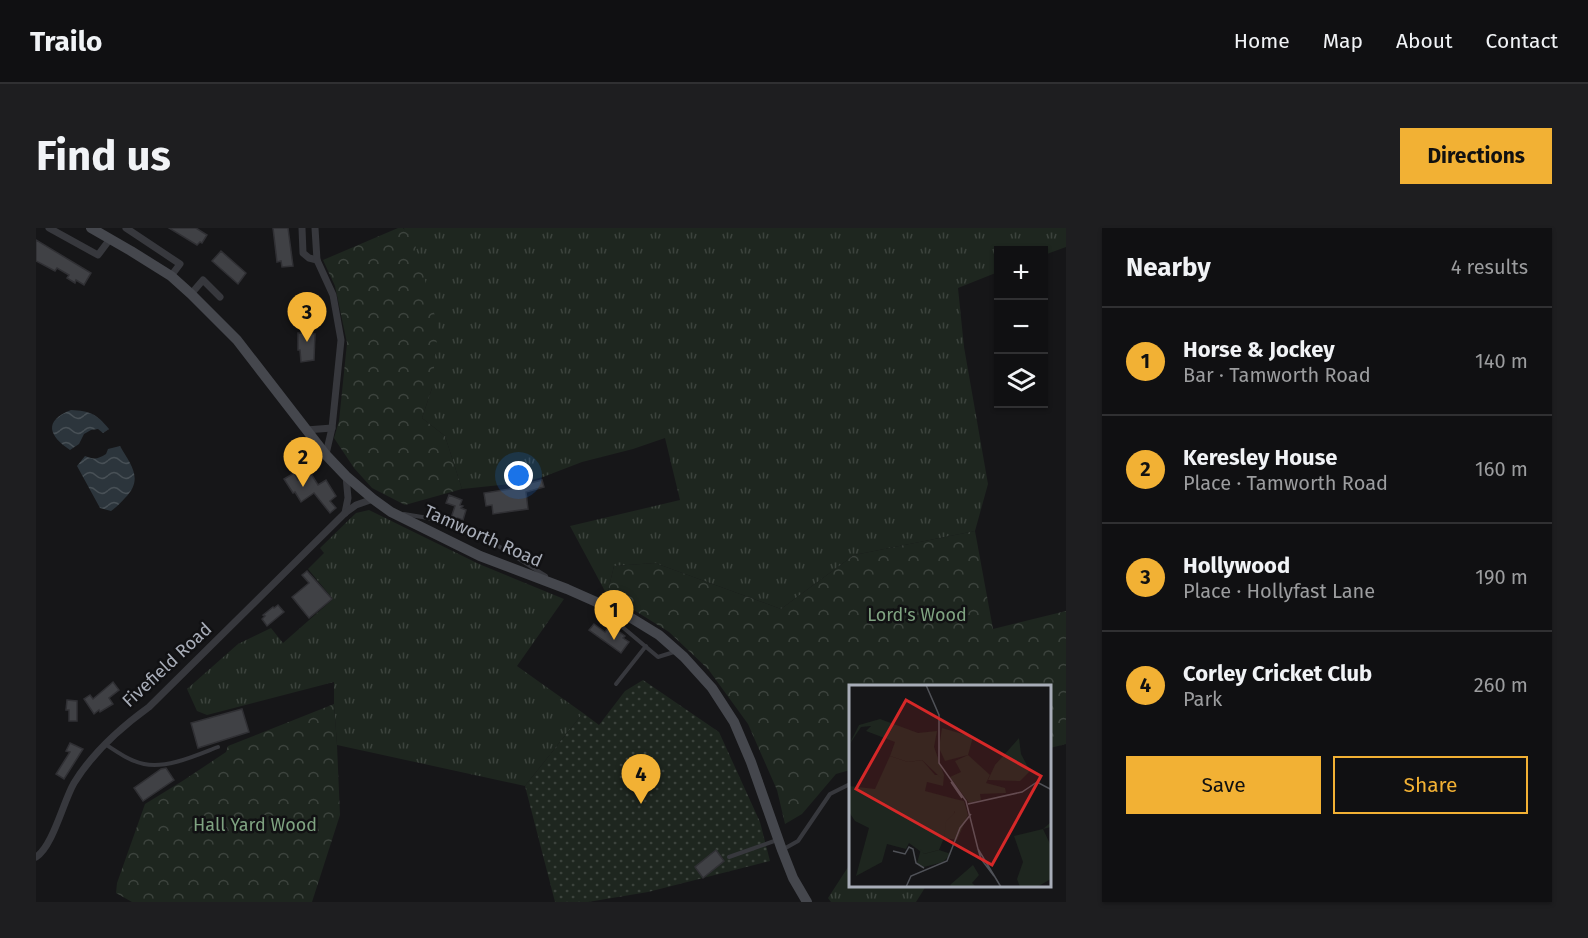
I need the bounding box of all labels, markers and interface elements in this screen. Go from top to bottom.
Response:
text: Trailo [30,25,102,58]
text: Home [1234,28,1290,54]
text: Map [1323,28,1363,54]
text: About [1396,28,1453,54]
text: Contact [1486,28,1558,54]
button: Directions [1400,128,1552,184]
text: Find us [36,131,171,181]
map controls [994,246,1048,408]
button: + [994,246,1048,300]
text: Nearby [1126,252,1211,283]
text: 4 results [1451,255,1528,279]
pin: 3 [288,292,326,342]
button: − [994,300,1048,354]
text: Horse & Jockey [1183,336,1335,363]
text: 1 [1141,349,1150,373]
text: 140 m [1475,349,1528,373]
button: layers [994,354,1048,408]
text: Bar · Tamworth Road [1183,363,1371,387]
pin: 2 [284,438,322,487]
text: Keresley House [1183,444,1337,471]
text: 2 [1140,457,1151,481]
text: 160 m [1475,457,1528,481]
your location [504,461,533,490]
text: Place · Tamworth Road [1183,471,1388,495]
street label: Tamworth Road [420,500,546,572]
text: Hollywood [1183,552,1290,579]
text: 3 [1140,565,1151,589]
text: 190 m [1475,565,1528,589]
text: Place · Hollyfast Lane [1183,579,1375,603]
pin: 1 [594,590,634,640]
park label: Lord's Wood [867,604,967,626]
street label: Fivefield Road [118,618,216,712]
text: Corley Cricket Club [1183,660,1372,687]
text: 4 [1140,673,1151,697]
text: 260 m [1474,673,1528,697]
inset map [849,685,1051,887]
text: Park [1183,687,1222,711]
pin: 4 [622,754,660,804]
button: Save [1126,756,1321,814]
button: Share [1333,756,1528,814]
park label: Hall Yard Wood [193,814,317,836]

